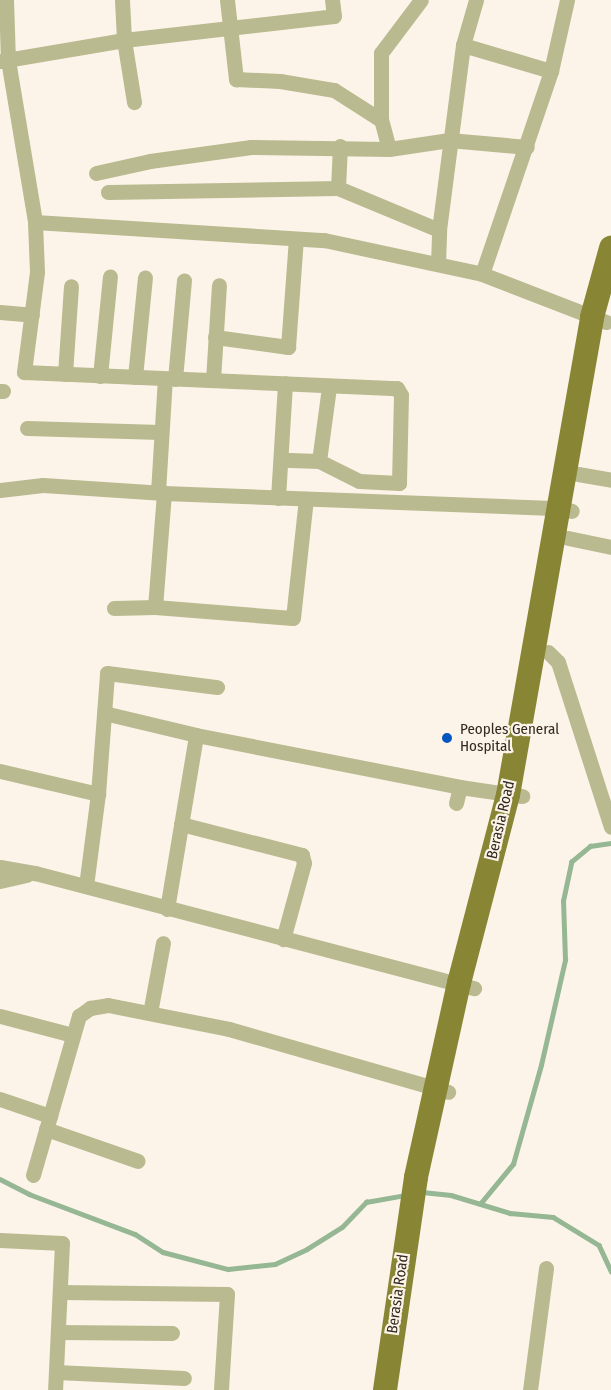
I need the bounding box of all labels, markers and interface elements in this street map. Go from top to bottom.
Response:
place label: Peoples General Hospital [460,720,559,755]
marker: Peoples General Hospital [438,729,456,747]
street label: Berasia Road [483,779,519,861]
street label: Berasia Road [384,1253,412,1335]

